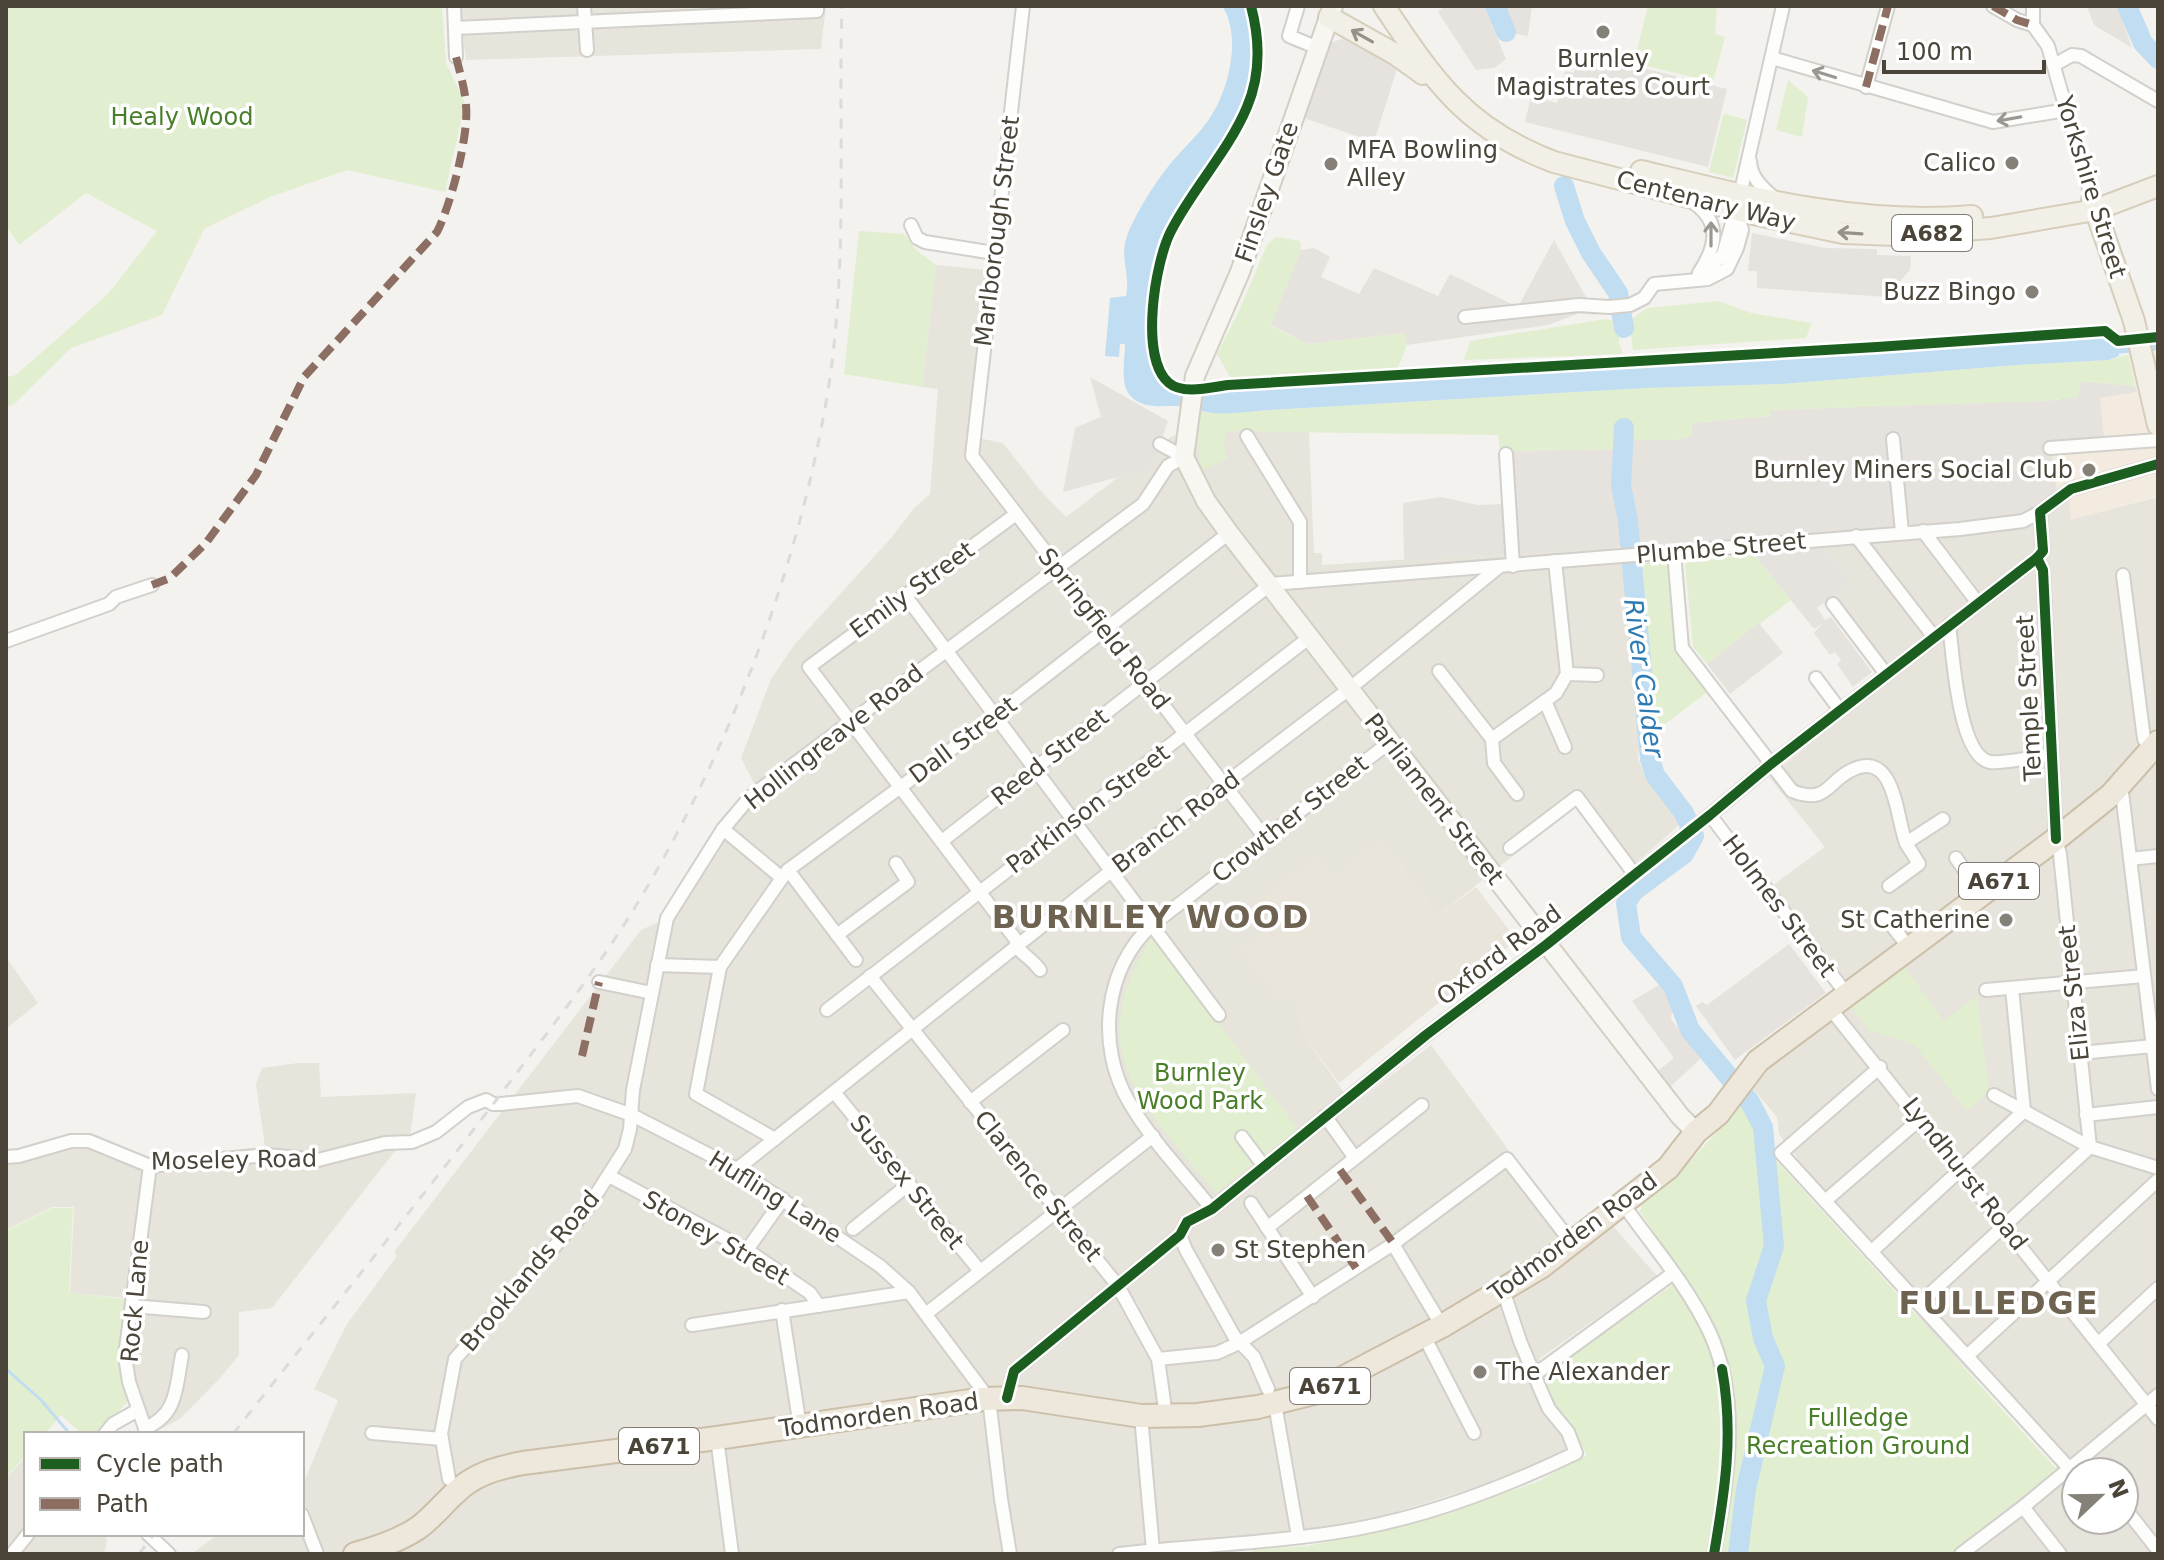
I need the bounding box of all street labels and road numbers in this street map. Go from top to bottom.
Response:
street label: Yorkshire Street [2050,92,2132,281]
street label: Marlborough Street [969,114,1025,348]
street label: Finsley Gate [1230,118,1304,266]
street label: Centenary Way [1614,165,1798,237]
road number: A682 [1892,215,1972,251]
street label: Plumbe Street [1635,527,1807,569]
street label: Emily Street [844,536,980,644]
street label: Springfield Road [1032,543,1176,715]
street label: Temple Street [2011,614,2047,783]
street label: Hollingreave Road [739,659,929,815]
street label: Dall Street [904,691,1022,789]
street label: Reed Street [986,703,1114,811]
street label: Parliament Street [1359,708,1509,890]
street label: Parkinson Street [1001,739,1175,879]
street label: Crowther Street [1206,749,1374,889]
street label: Branch Road [1107,765,1245,879]
street label: Holmes Street [1716,829,1842,983]
road number: A671 [1959,863,2039,899]
street label: Oxford Road [1431,899,1567,1011]
street label: Eliza Street [2053,924,2095,1062]
street label: Lyndhurst Road [1897,1092,2033,1256]
street label: Clarence Street [969,1105,1107,1267]
street label: Sussex Street [844,1109,970,1255]
street label: Moseley Road [151,1145,317,1175]
street label: Hufling Lane [703,1145,847,1249]
street label: Todmorden Road [1483,1167,1663,1308]
street label: Brooklands Road [455,1185,605,1357]
street label: Stoney Street [638,1185,794,1291]
street label: Rock Lane [116,1238,154,1364]
road number: A671 [1290,1368,1370,1404]
street label: Todmorden Road [777,1387,981,1443]
road number: A671 [619,1428,699,1464]

